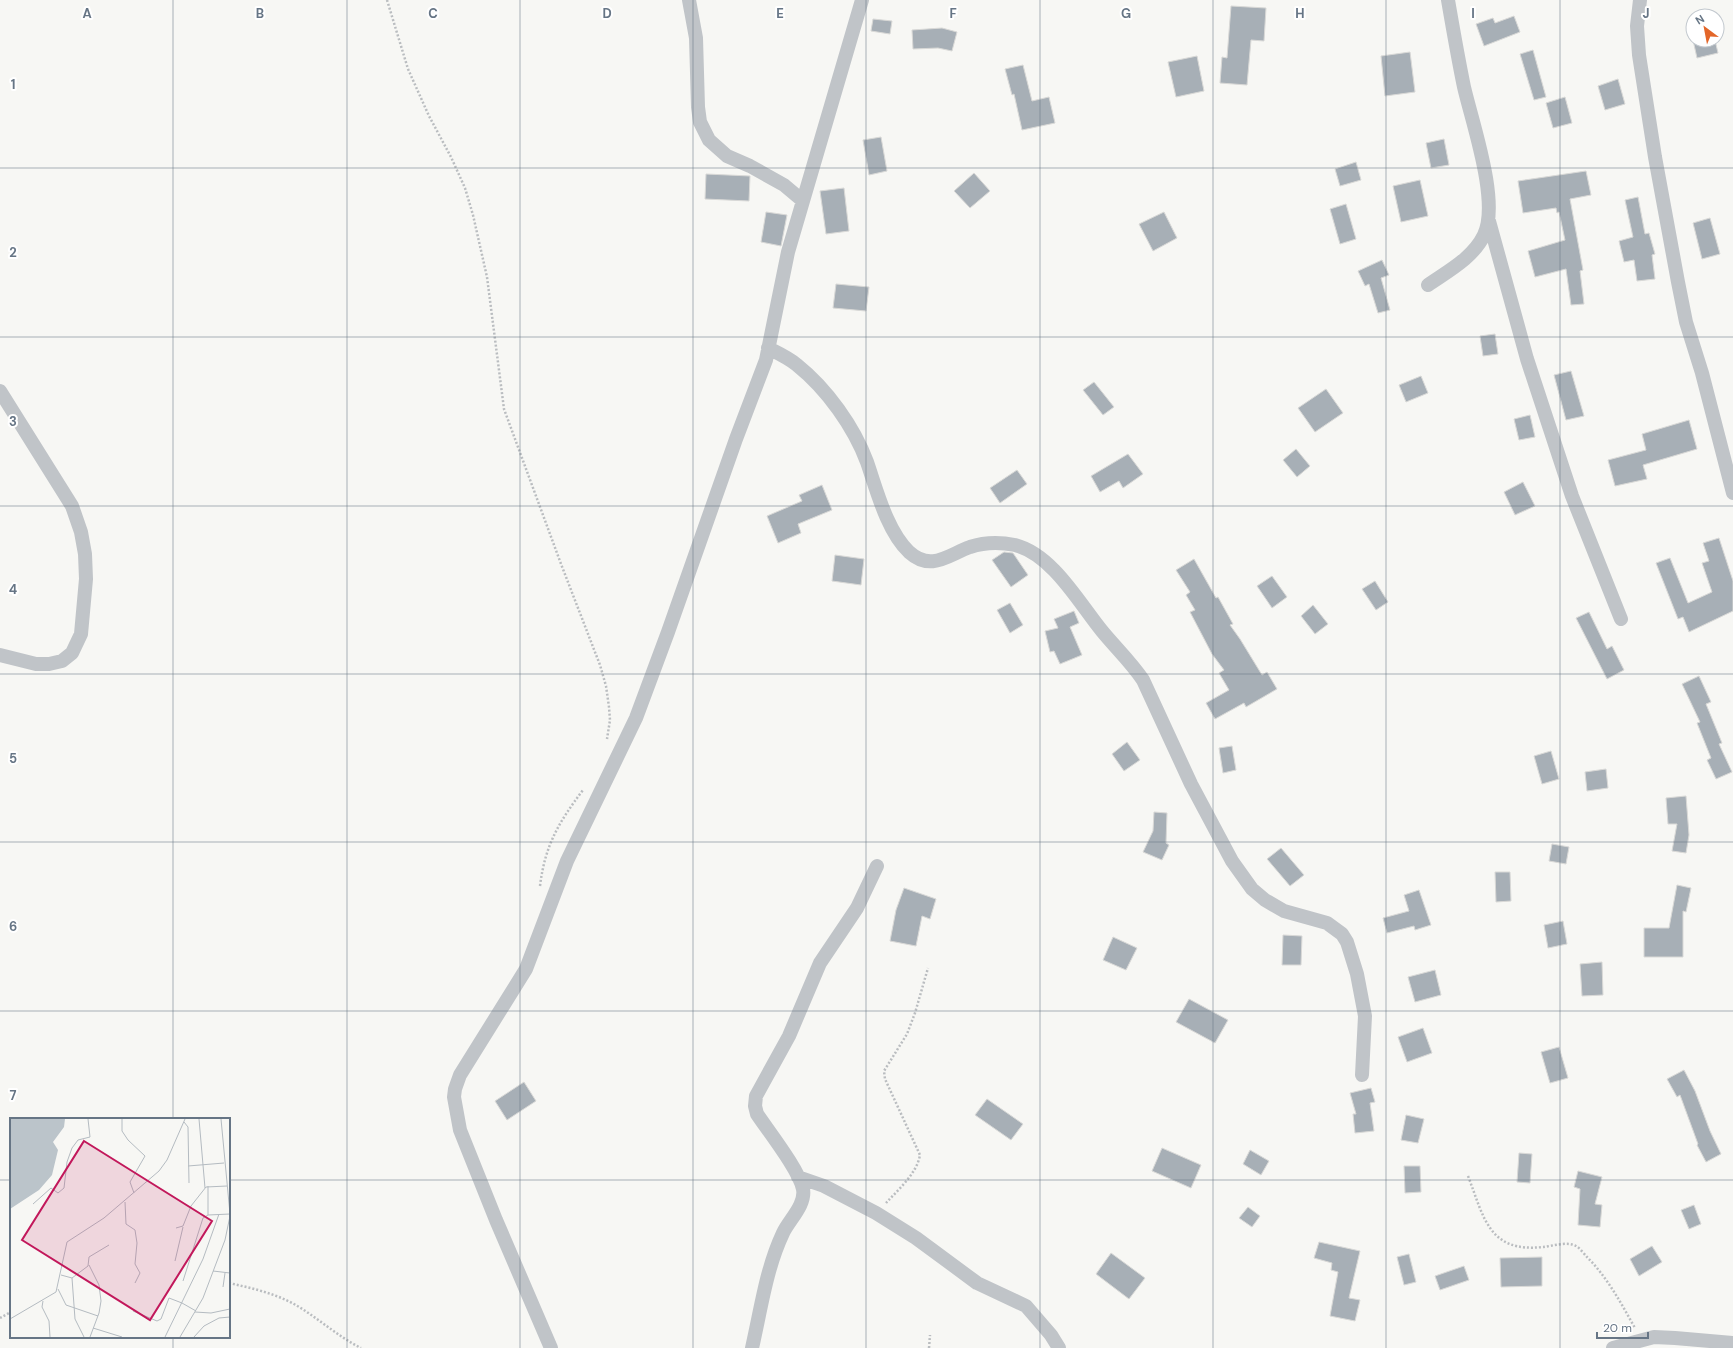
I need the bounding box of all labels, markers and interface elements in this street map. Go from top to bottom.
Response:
text: A [82,5,92,22]
text: B [256,5,264,22]
text: C [428,5,438,22]
text: D [602,5,612,22]
text: E [776,5,784,22]
text: F [949,5,957,22]
text: G [1121,5,1131,22]
text: H [1295,5,1305,22]
text: I [1471,5,1475,22]
text: J [1642,5,1650,22]
north arrow [1685,8,1725,48]
text: N [1693,11,1707,28]
text: 1 [11,76,15,93]
text: 2 [9,244,17,261]
text: 3 [9,413,17,430]
text: 4 [9,581,17,598]
text: 5 [9,750,17,767]
text: 6 [9,918,17,935]
text: 7 [10,1087,17,1104]
inset map [10,1118,230,1338]
scale bar [1597,1314,1648,1340]
text: 20 m [1603,1320,1632,1336]

